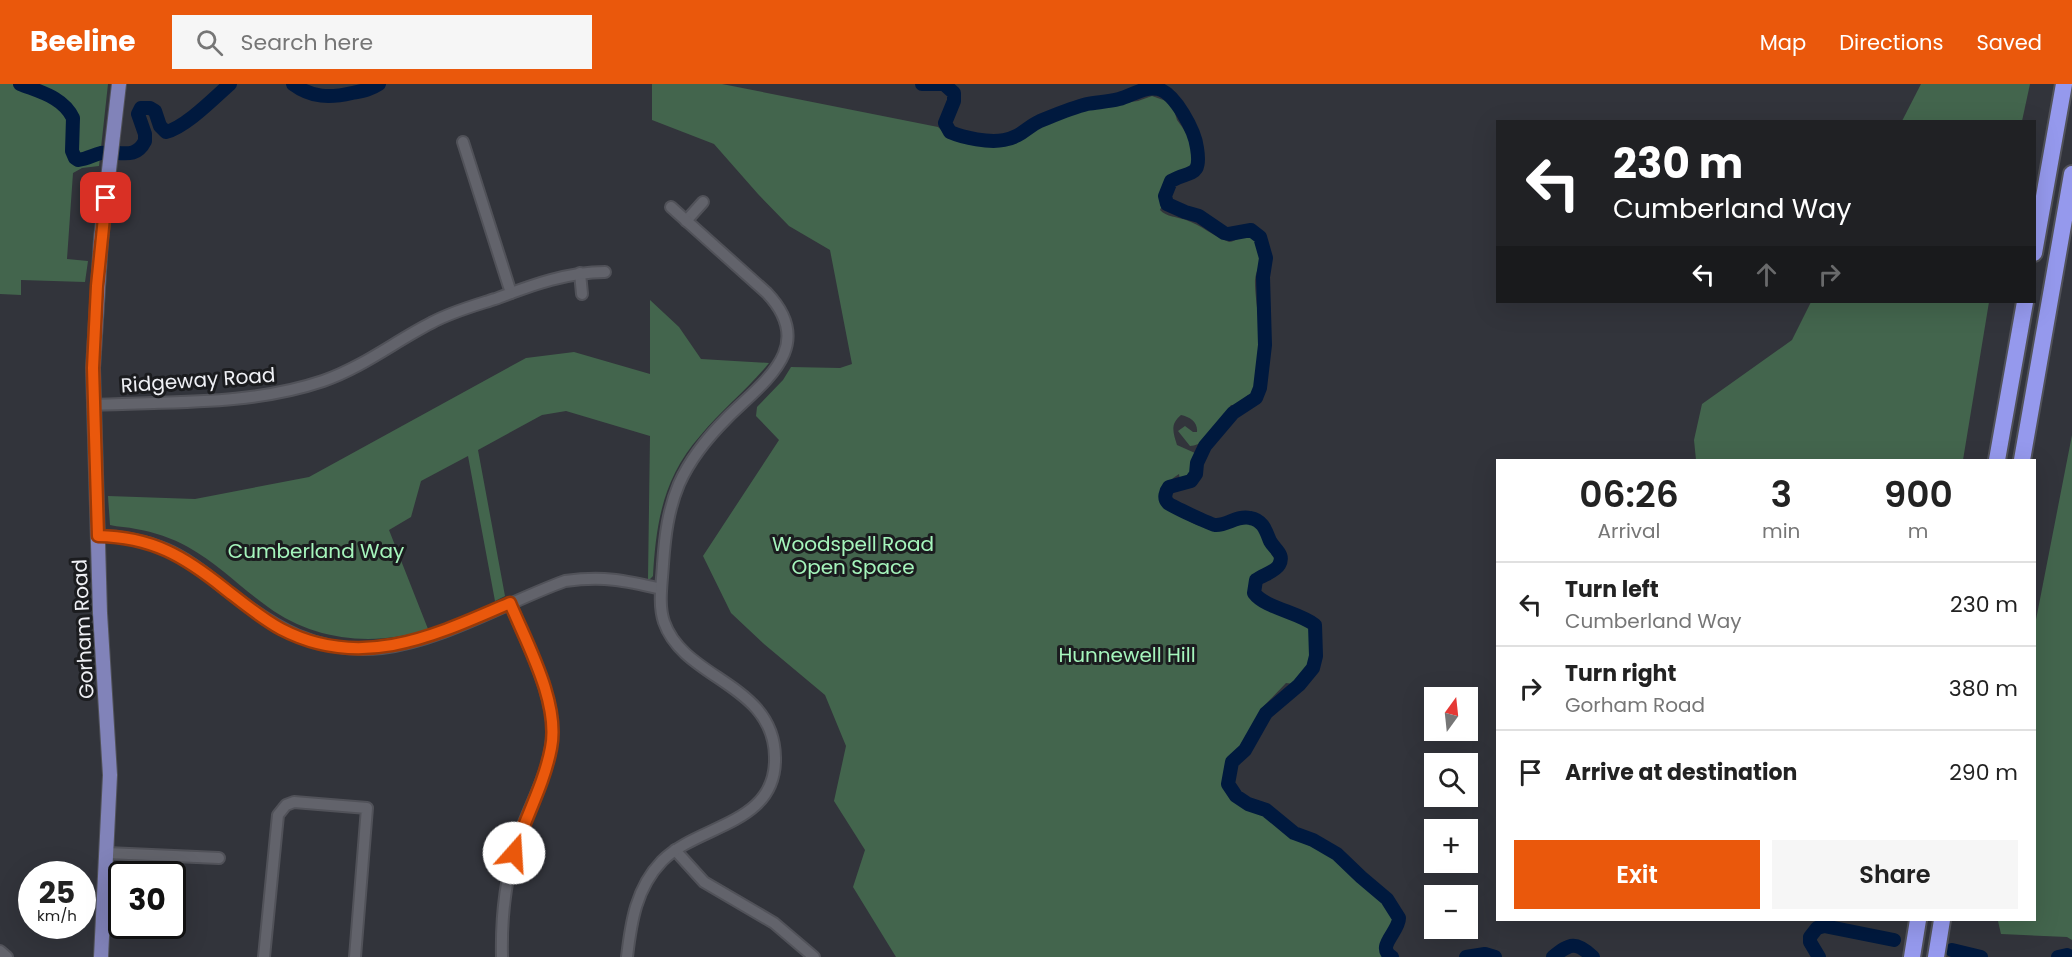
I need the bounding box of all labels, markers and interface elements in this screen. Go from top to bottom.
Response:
search box [172,15,592,69]
text: Beeline [30,22,136,61]
icon: search [193,26,226,59]
text: Search here [241,27,373,58]
text: Map [1760,28,1806,57]
text: Directions [1839,28,1943,57]
text: Saved [1976,28,2042,57]
text: 230 m [1613,134,1743,193]
icon: left [1514,144,1592,222]
pin [80,172,131,223]
icon: arrive [89,181,122,214]
text: Cumberland Way [1613,190,1851,227]
icon: left [1687,258,1720,291]
icon: ahead [1750,258,1783,291]
icon: right [1813,258,1846,291]
street label: Ridgeway Road [120,361,276,399]
text: 06:26 [1579,469,1679,520]
text: 3 [1770,469,1792,520]
text: 900 [1884,469,1953,520]
text: Arrival [1598,517,1661,545]
text: min [1762,517,1800,545]
text: m [1908,517,1928,545]
park label: Woodspell Road Open Space [772,530,934,581]
park label: Cumberland Way [228,537,404,565]
street label: Gorham Road [65,558,101,700]
text: Turn left [1565,574,1659,605]
icon: left [1514,588,1547,621]
text: 230 m [1950,589,2018,620]
text: Cumberland Way [1565,607,1742,635]
park label: Hunnewell Hill [1058,641,1196,669]
text: Turn right [1565,658,1676,689]
icon: right [1514,672,1547,705]
text: 380 m [1949,673,2018,704]
north arrow [1424,687,1478,741]
map controls [1424,687,1478,939]
text: Gorham Road [1565,691,1705,719]
button: search [1424,753,1478,807]
icon: arrive [1514,756,1547,789]
text: Arrive at destination [1565,757,1797,788]
text: 290 m [1949,757,2018,788]
button: + [1424,819,1478,873]
position arrow [482,821,546,885]
button: Exit [1514,840,1760,909]
button: Share [1772,840,2018,909]
speed limit sign: 30 [108,861,186,939]
text: 25 [39,871,75,914]
button: − [1424,885,1478,939]
text: km/h [37,905,77,926]

